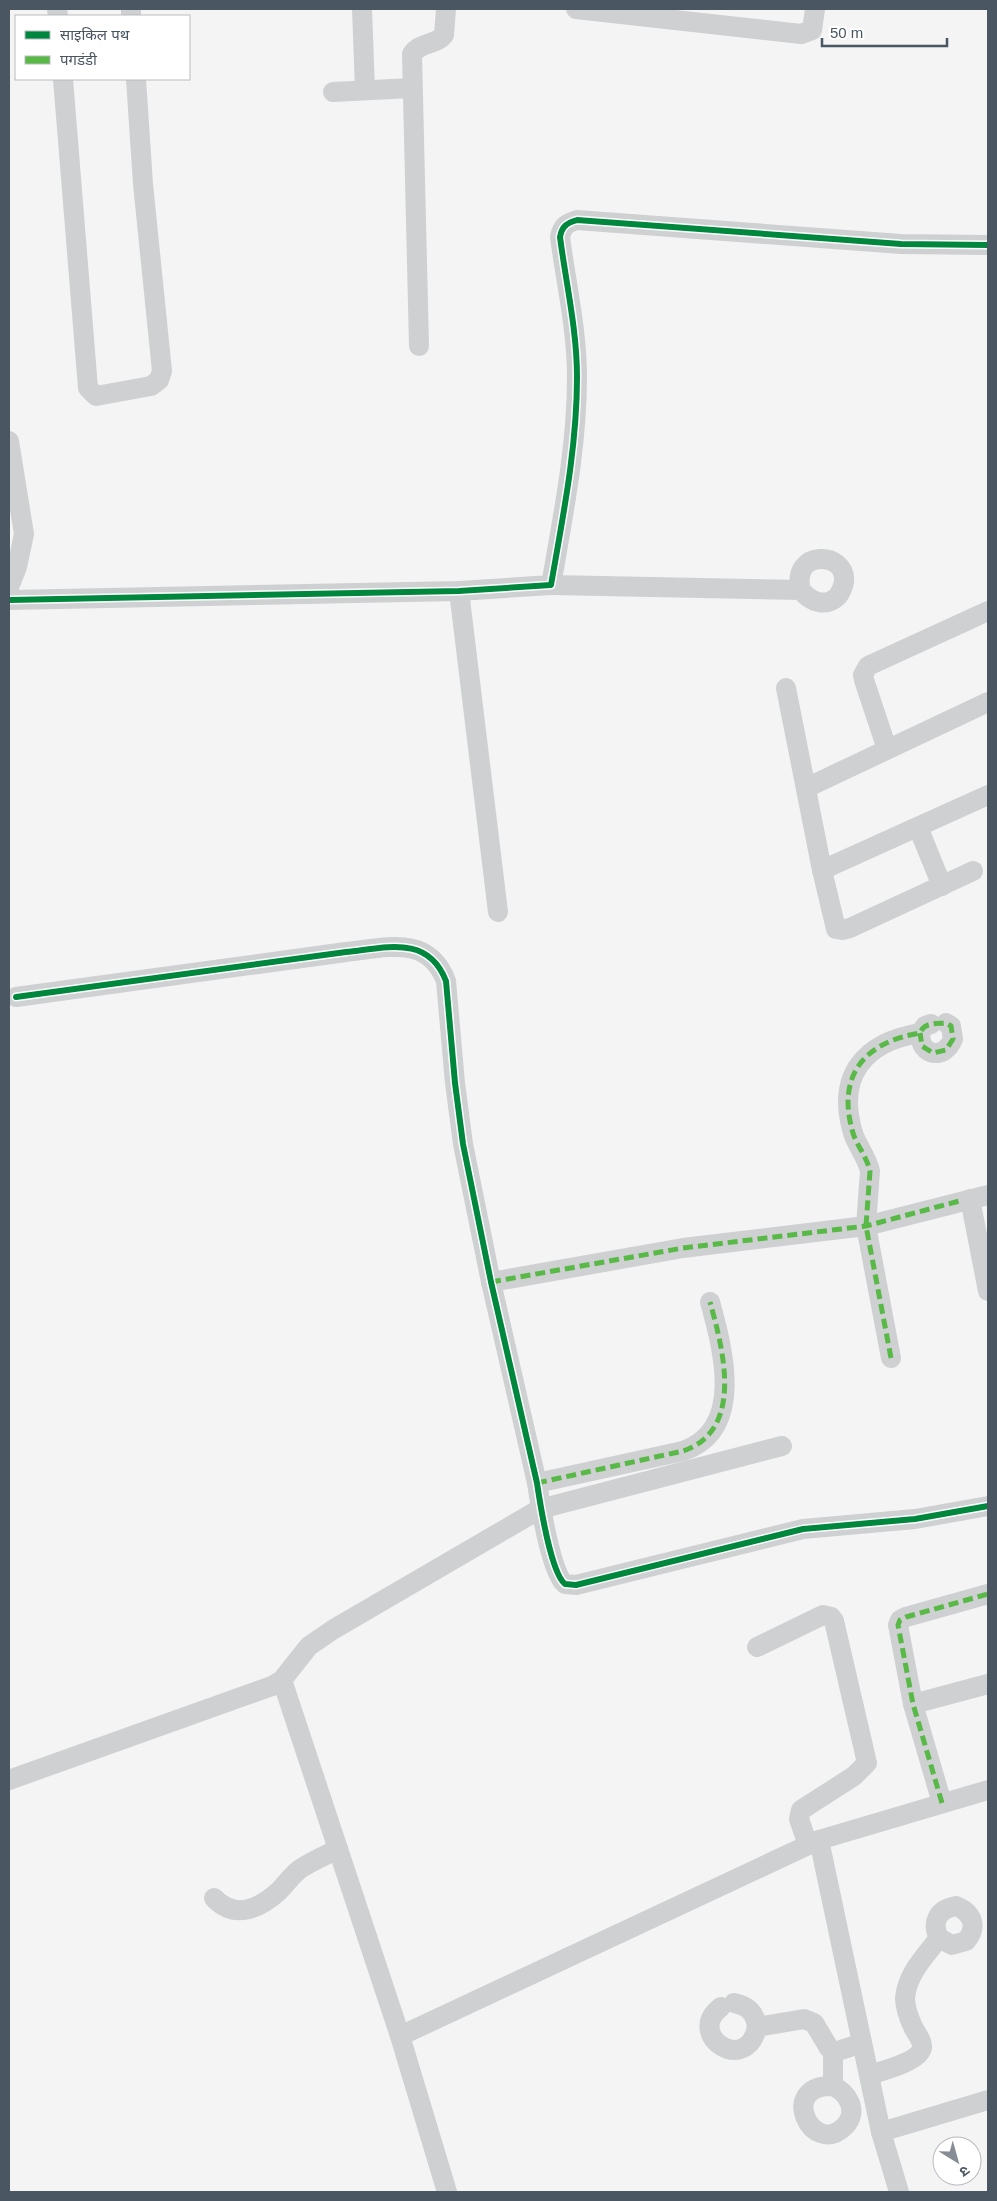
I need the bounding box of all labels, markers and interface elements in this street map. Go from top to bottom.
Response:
legend [15,15,190,80]
scale bar [822,15,947,47]
text: 50 m [830,24,863,41]
text: साइकिल पथ [60,26,130,43]
text: पगडंडी [60,51,98,68]
north arrow [932,2136,982,2186]
text: उ [956,2163,973,2181]

